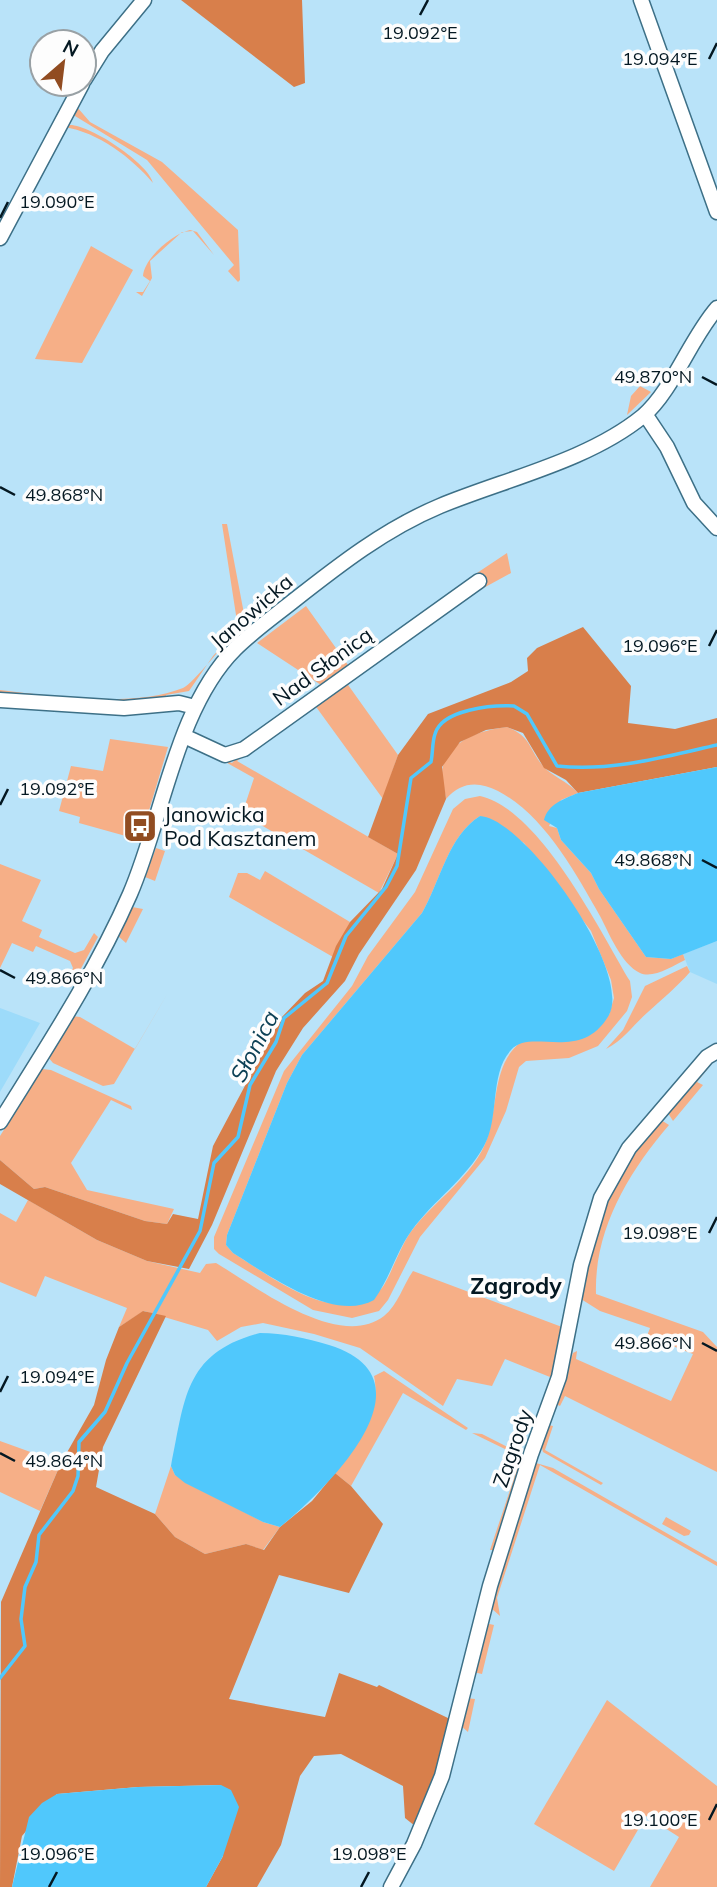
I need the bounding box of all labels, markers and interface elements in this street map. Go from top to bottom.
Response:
text: 19.092°E [382,21,458,44]
north arrow [28,28,98,98]
text: N [59,34,83,62]
text: 19.094°E [622,47,698,70]
text: 19.090°E [19,190,95,213]
text: 49.870°N [614,365,692,388]
text: 49.868°N [25,483,103,506]
street label: Janowicka [205,568,297,654]
street label: Nad Słonicą [267,621,377,711]
text: 19.096°E [622,634,698,657]
text: 19.092°E [19,777,95,800]
place label: Janowicka Pod Kasztanem [164,801,317,851]
bus stop icon: Janowicka Pod Kasztanem [121,807,159,845]
text: 49.868°N [614,848,692,871]
text: 49.866°N [25,966,103,989]
water label: Słonica [223,1005,285,1087]
text: 19.098°E [622,1221,698,1244]
district label: Zagrody [470,1271,562,1300]
text: 49.866°N [614,1331,692,1354]
text: 19.094°E [19,1365,95,1388]
street label: Zagrody [487,1406,537,1490]
text: 49.864°N [25,1449,103,1472]
text: 19.100°E [622,1808,698,1831]
text: 19.096°E [19,1842,95,1865]
text: 19.098°E [331,1842,407,1865]

